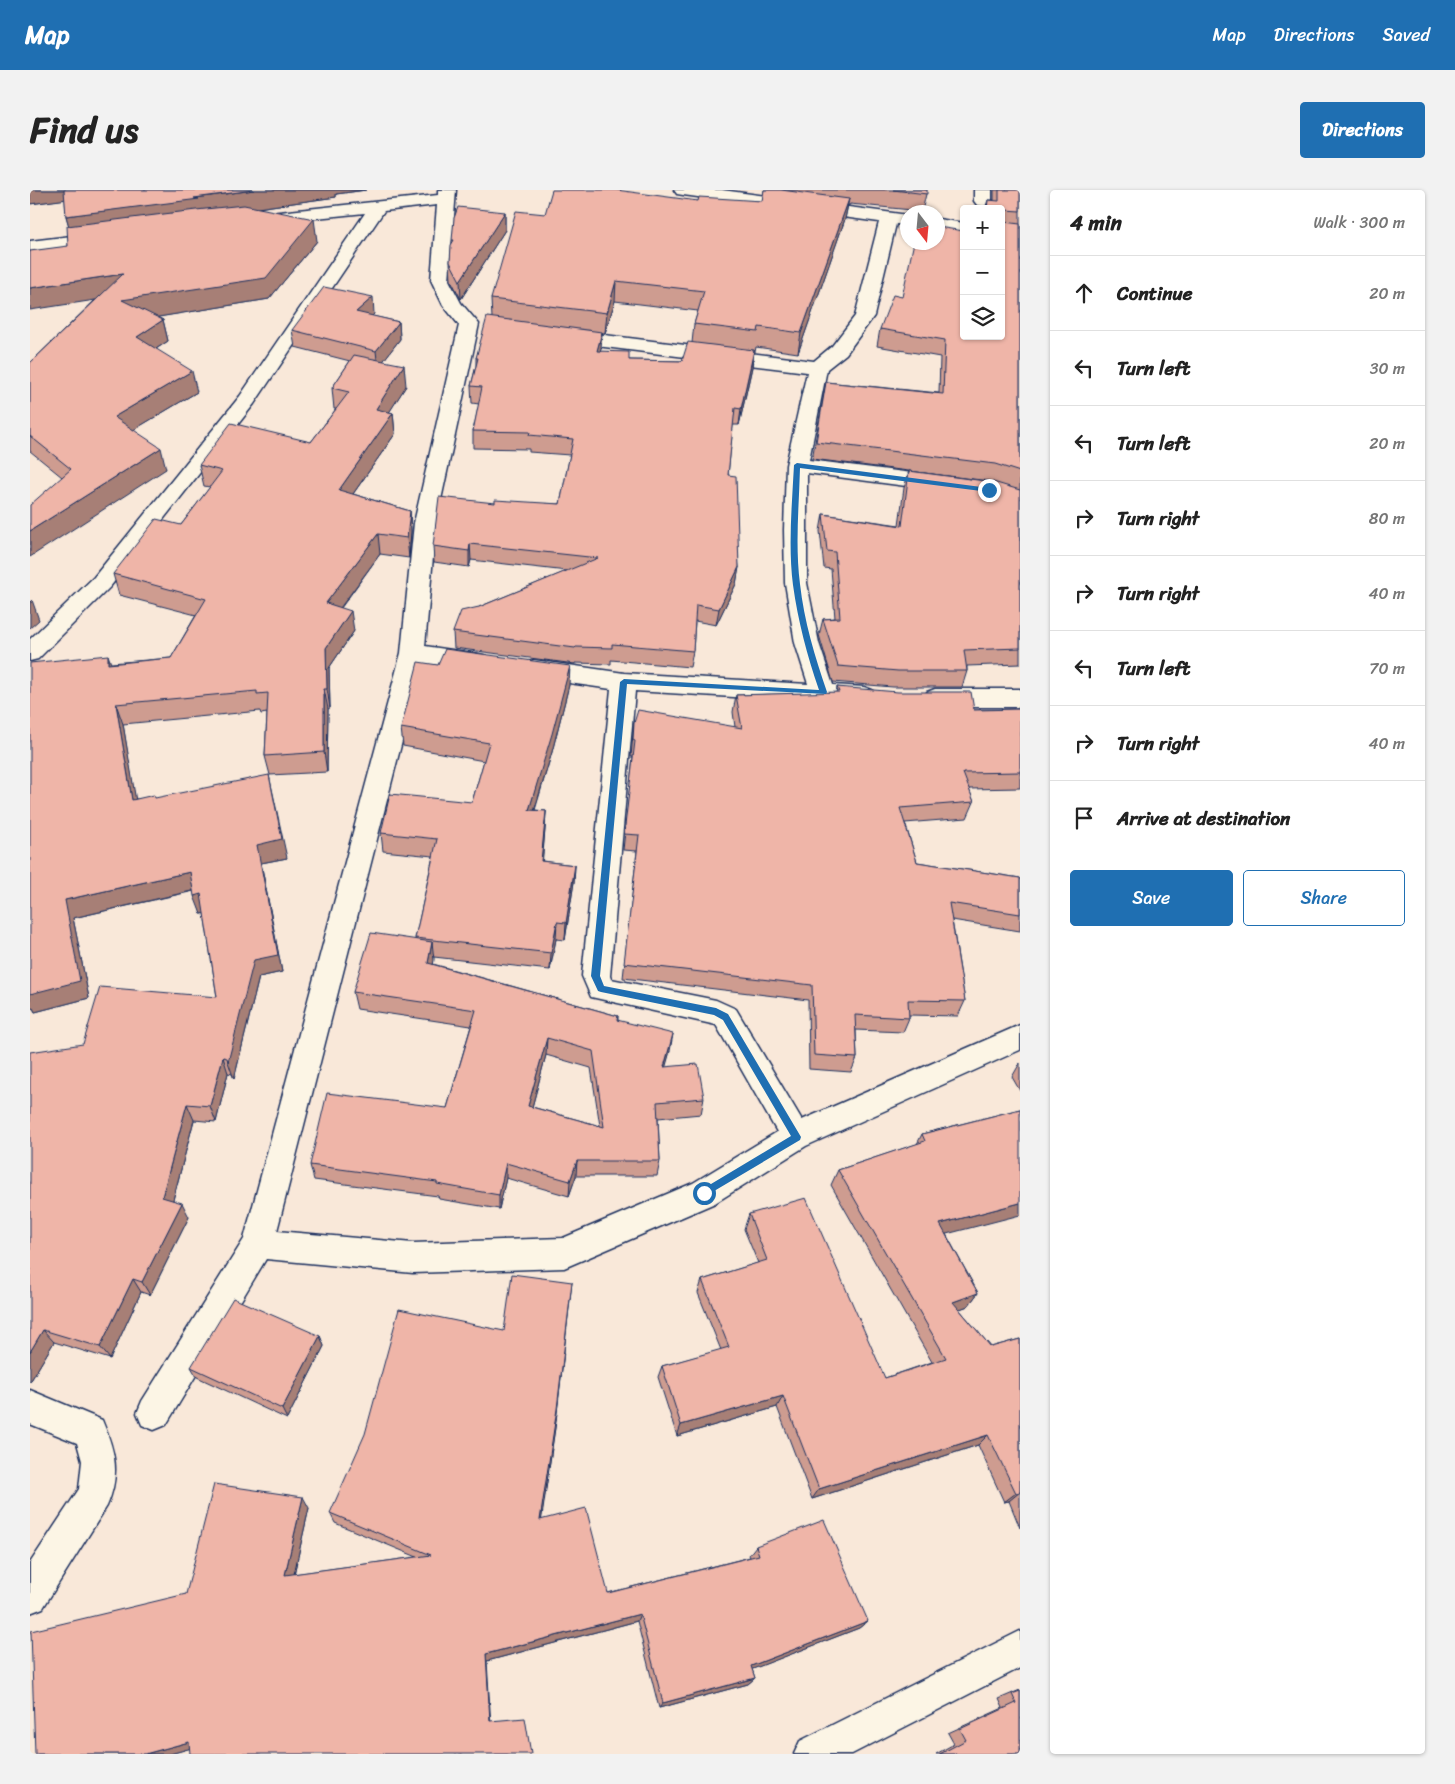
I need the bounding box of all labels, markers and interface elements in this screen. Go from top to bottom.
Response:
text: Map [25,14,69,56]
text: Map [1213,19,1246,51]
text: Directions [1274,19,1355,51]
text: Saved [1383,19,1430,51]
text: Find us [30,99,138,161]
button: Directions [1300,102,1425,158]
text: 4 min [1070,204,1122,242]
north arrow [900,205,945,250]
map controls [960,205,1005,340]
button: + [960,205,1005,250]
text: Walk · 300 m [1314,208,1405,237]
button: − [960,250,1005,295]
text: Continue [1117,277,1193,310]
icon: ahead [1070,279,1098,307]
text: 20 m [1369,279,1405,308]
button: layers [960,295,1005,340]
text: Turn left [1117,352,1190,385]
icon: left [1070,354,1098,382]
text: 30 m [1370,354,1405,383]
text: Turn left [1117,427,1190,460]
icon: left [1070,429,1098,457]
text: 20 m [1369,429,1405,458]
route end [978,479,1001,502]
text: Turn right [1117,502,1199,535]
icon: right [1070,504,1098,532]
text: 80 m [1369,504,1405,533]
text: Turn right [1117,577,1199,610]
icon: right [1070,579,1098,607]
text: 40 m [1368,579,1405,608]
text: Turn left [1117,652,1190,685]
icon: left [1070,654,1098,682]
text: 70 m [1369,654,1405,683]
text: Turn right [1117,727,1199,760]
icon: right [1070,729,1098,757]
text: 40 m [1368,729,1405,758]
text: Arrive at destination [1117,802,1290,835]
icon: arrive [1070,804,1098,832]
button: Save [1070,870,1233,926]
button: Share [1243,870,1405,926]
route start [693,1182,716,1205]

